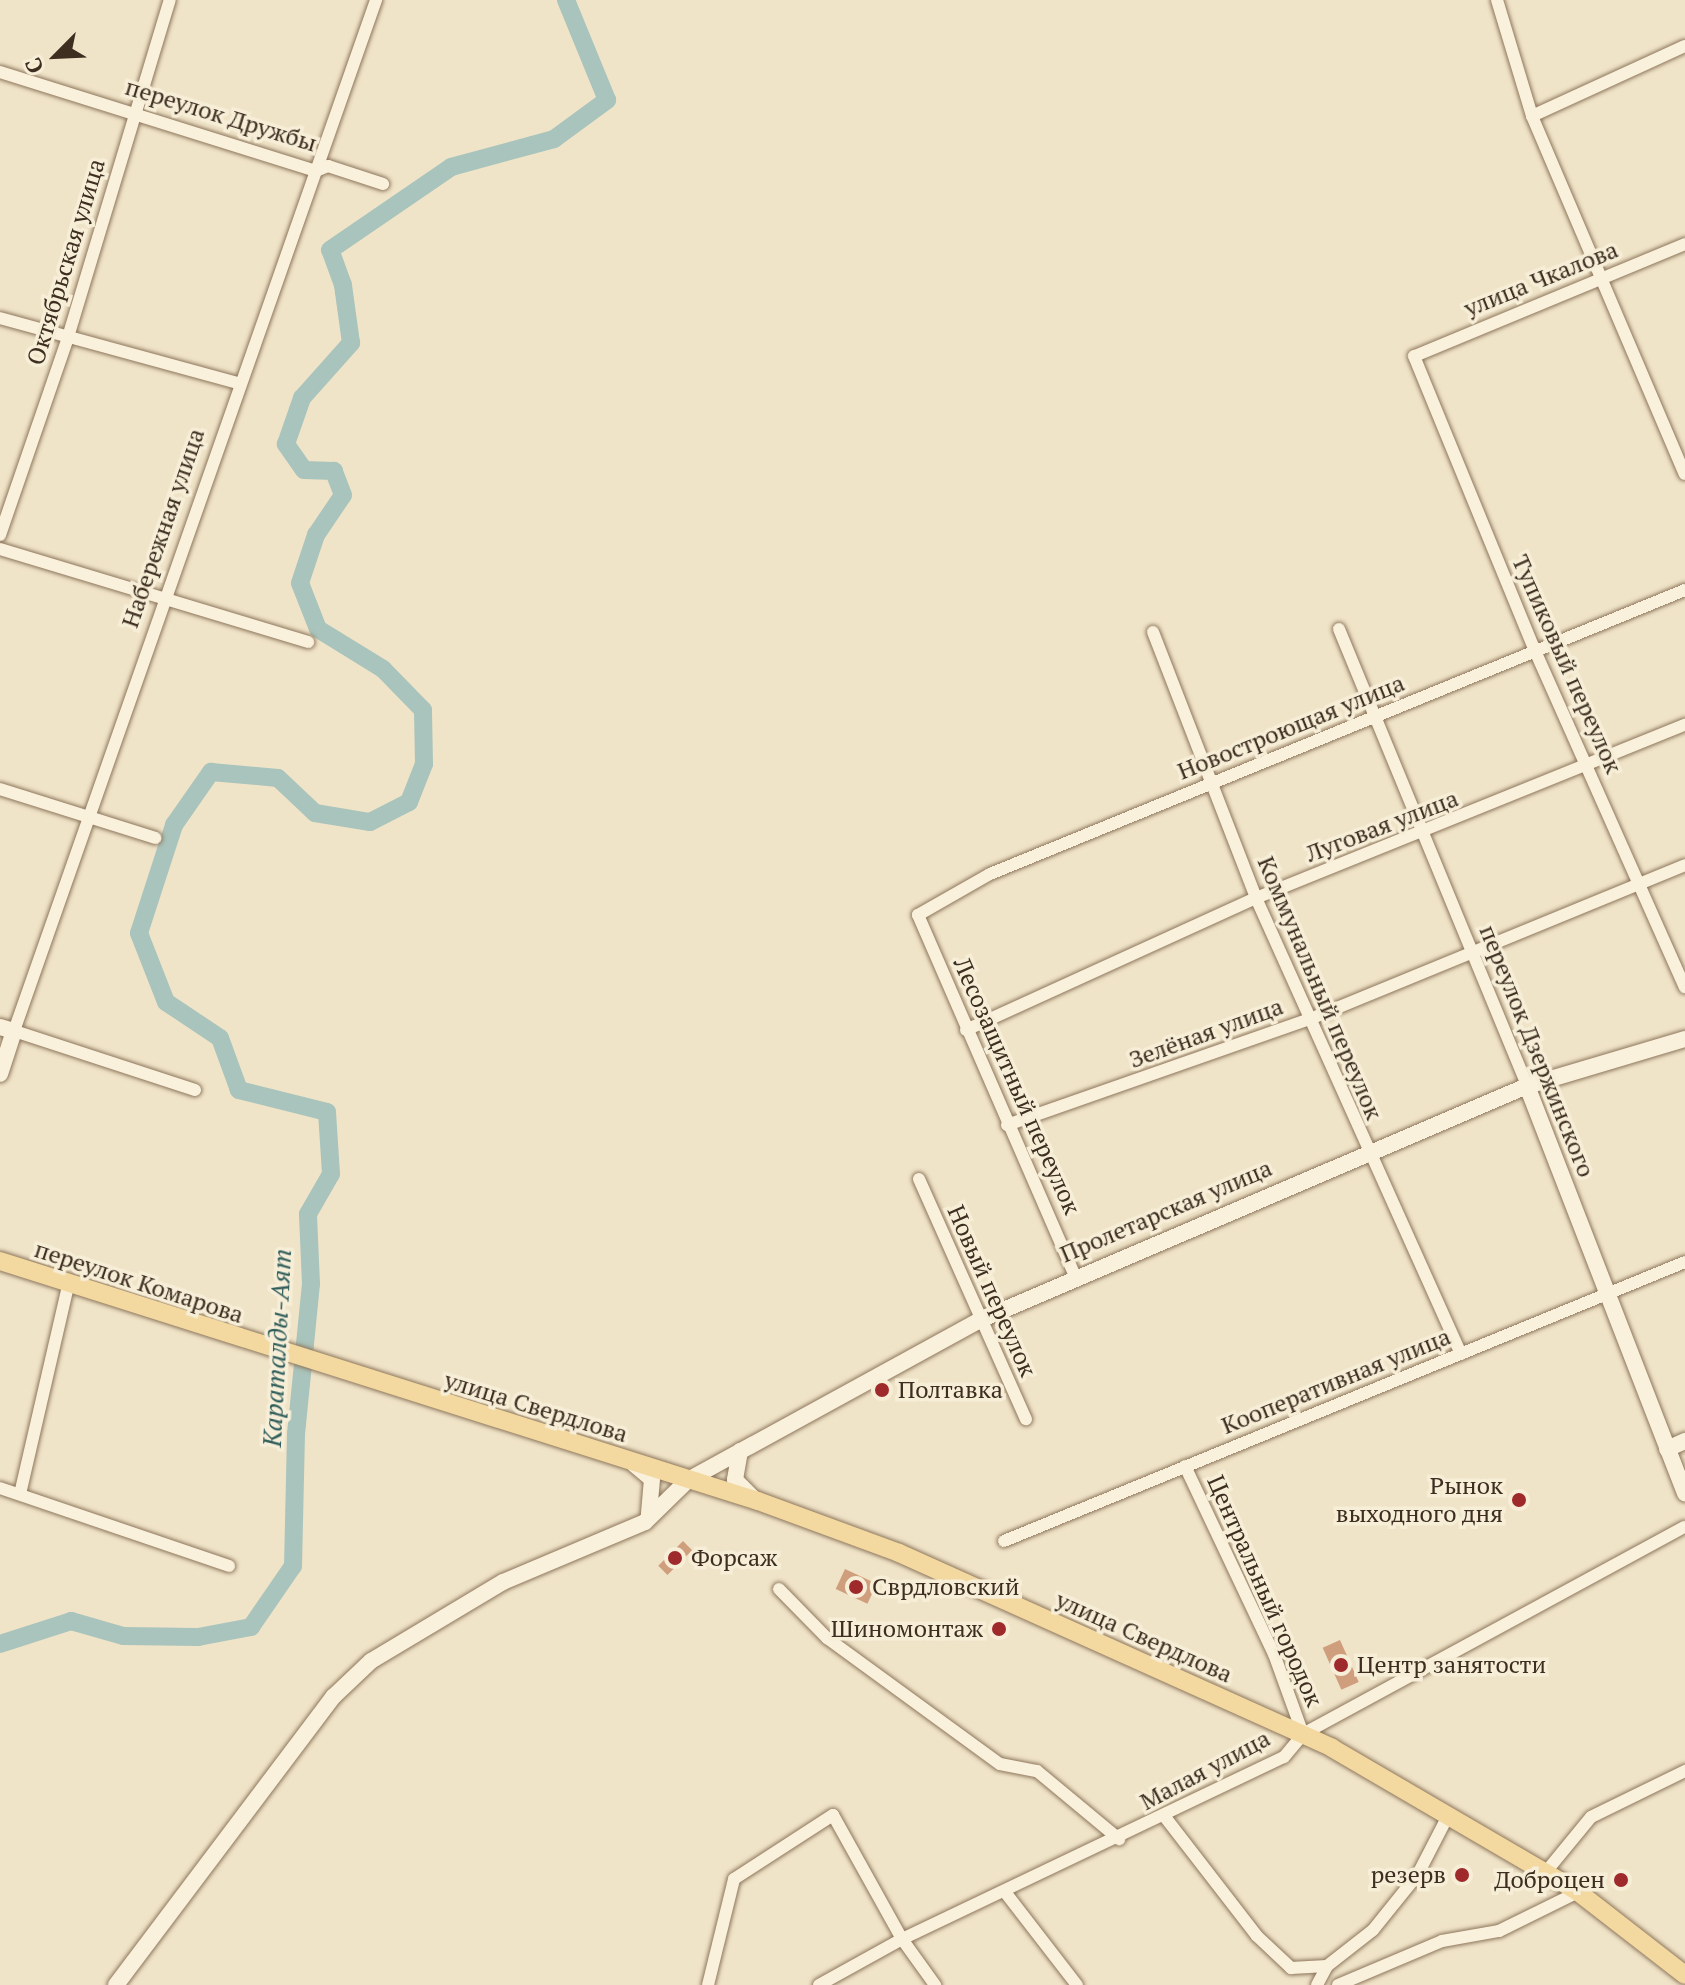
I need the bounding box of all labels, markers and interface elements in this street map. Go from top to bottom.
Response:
north arrow [16,16,96,96]
text: С [17,54,50,78]
street label: переулок Дружбы [122,72,320,158]
street label: Октябрьская улица [21,155,111,369]
street label: улица Чкалова [1460,235,1622,323]
street label: Набережная улица [115,425,211,631]
street label: Тупиковый переулок [1506,550,1628,778]
street label: Новостроющая улица [1173,668,1409,786]
street label: Луговая улица [1302,784,1462,868]
street label: Коммунальный переулок [1251,852,1389,1124]
street label: переулок Дзержинского [1473,921,1601,1181]
street label: Лесозащитный переулок [947,953,1087,1219]
street label: Зелёная улица [1125,992,1287,1074]
street label: Пролетарская улица [1056,1153,1276,1269]
street label: Новый переулок [941,1201,1043,1381]
street label: переулок Комарова [31,1235,247,1329]
water label: Караталды-Аят [256,1248,298,1448]
street label: Кооперативная улица [1217,1322,1455,1440]
street label: улица Свердлова [441,1365,631,1449]
place label: Полтавка [898,1376,1003,1404]
marker: Полтавка [873,1381,891,1399]
street label: Центральный городок [1201,1471,1329,1711]
place label: Рынок выходного дня [1335,1472,1503,1528]
marker: Рынок выходного дня [1510,1491,1528,1509]
place label: Форсаж [691,1544,777,1572]
marker: Форсаж [666,1549,684,1567]
place label: Сврдловский [872,1573,1019,1601]
marker: Сврдловский [847,1578,865,1596]
street label: улица Свердлова [1051,1585,1237,1689]
place label: Шиномонтаж [831,1615,983,1643]
marker: Шиномонтаж [990,1620,1008,1638]
place label: Центр занятости [1357,1651,1546,1679]
marker: Центр занятости [1332,1656,1350,1674]
street label: Малая улица [1135,1724,1275,1816]
place label: резерв [1371,1861,1446,1889]
marker: резерв [1453,1866,1471,1884]
place label: Доброцен [1494,1866,1605,1894]
marker: Доброцен [1612,1871,1630,1889]

